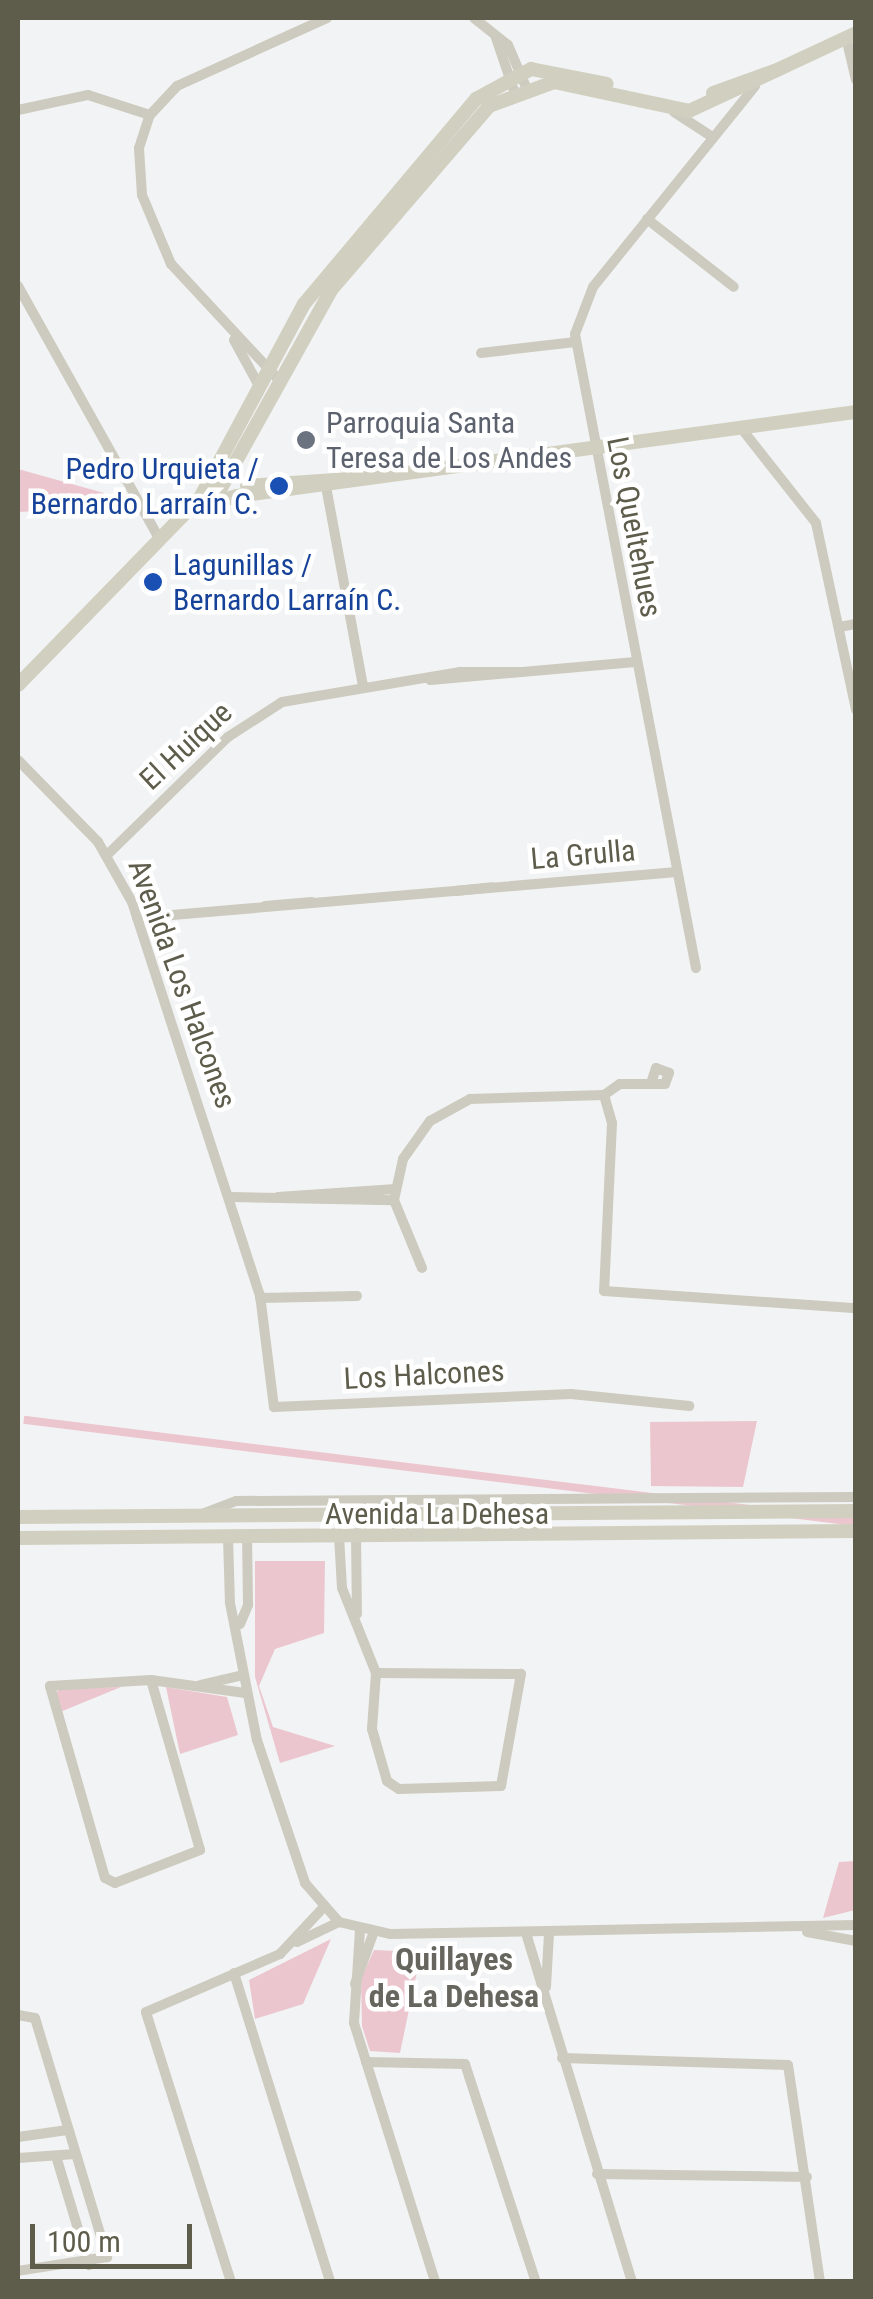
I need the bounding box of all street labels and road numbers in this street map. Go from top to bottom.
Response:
street label: Los Queltehues [599,434,669,620]
street label: El Huique [133,695,239,797]
street label: La Grulla [529,832,637,878]
street label: Avenida Los Halcones [120,855,244,1113]
street label: Los Halcones [343,1353,505,1397]
street label: Avenida La Dehesa [325,1496,549,1532]

